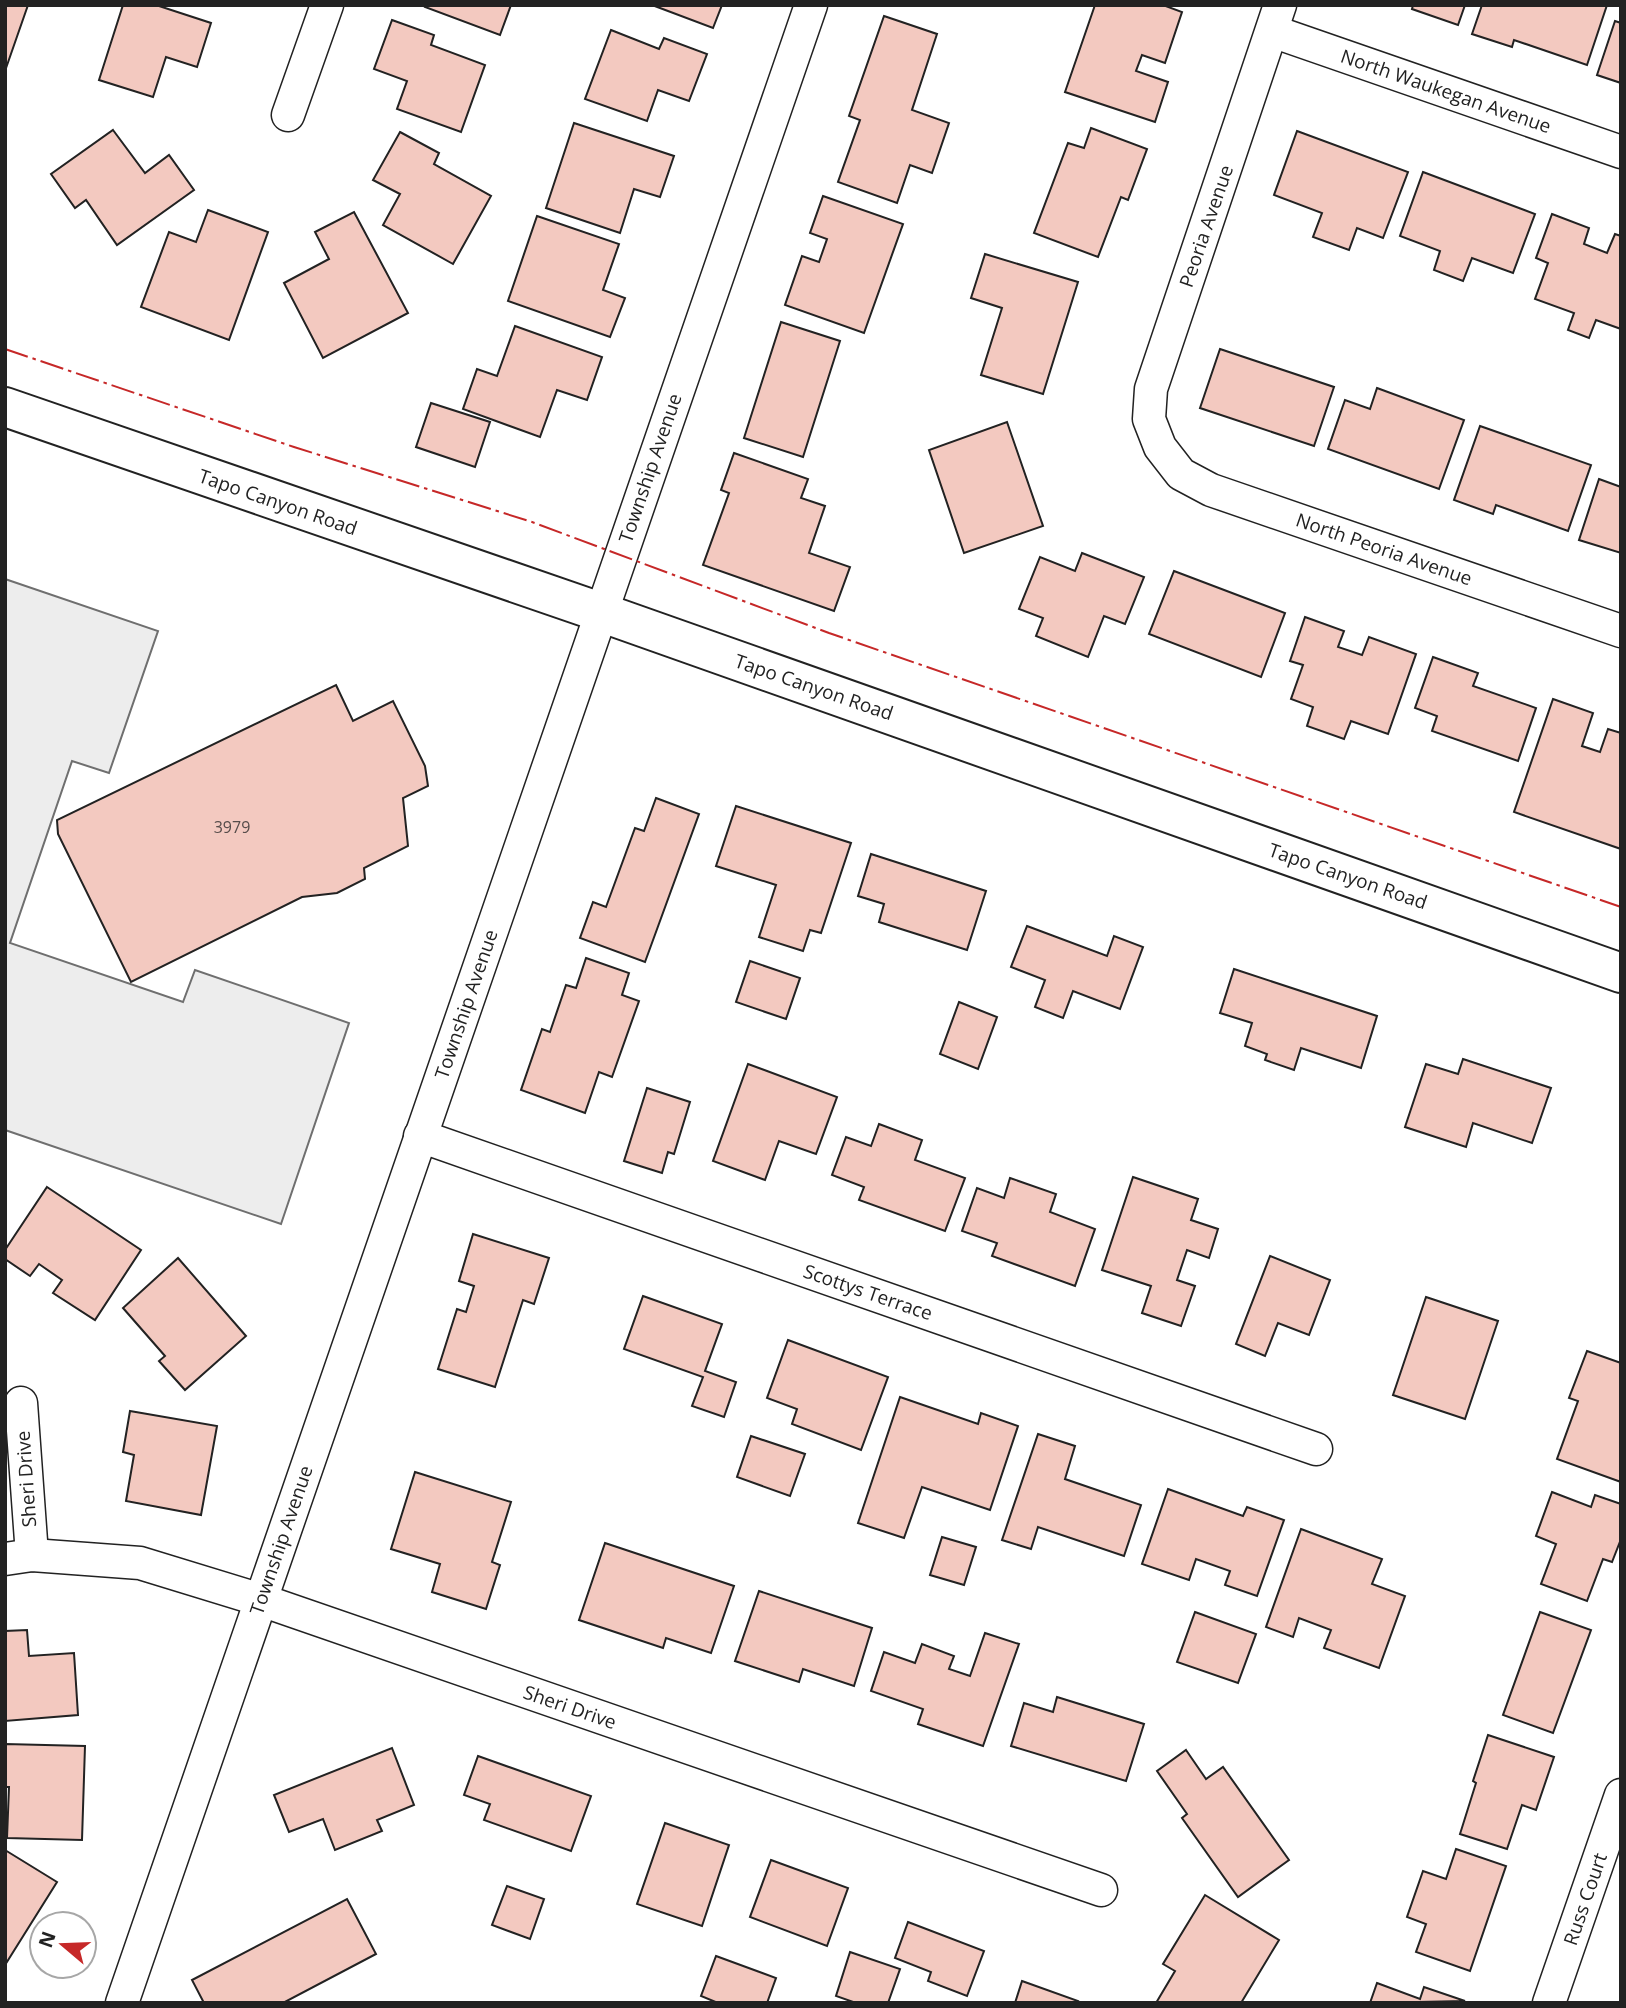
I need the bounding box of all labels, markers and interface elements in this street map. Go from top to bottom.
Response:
street label: North Waukegan Avenue [1337,43,1555,139]
street label: Peoria Avenue [1173,161,1239,291]
street label: Township Avenue [612,390,688,546]
street label: Tapo Canyon Road [195,463,361,541]
street label: North Peoria Avenue [1292,507,1476,591]
street label: Tapo Canyon Road [731,648,897,726]
house number: 3979 [214,816,250,838]
street label: Tapo Canyon Road [1265,837,1431,915]
street label: Township Avenue [428,926,504,1082]
street label: Scottys Terrace [800,1258,936,1326]
street label: Sheri Drive [10,1430,42,1528]
street label: Township Avenue [243,1462,319,1618]
street label: Sheri Drive [520,1679,620,1735]
street label: Russ Court [1557,1849,1613,1949]
north arrow [28,1910,98,1980]
text: N [32,1928,62,1951]

